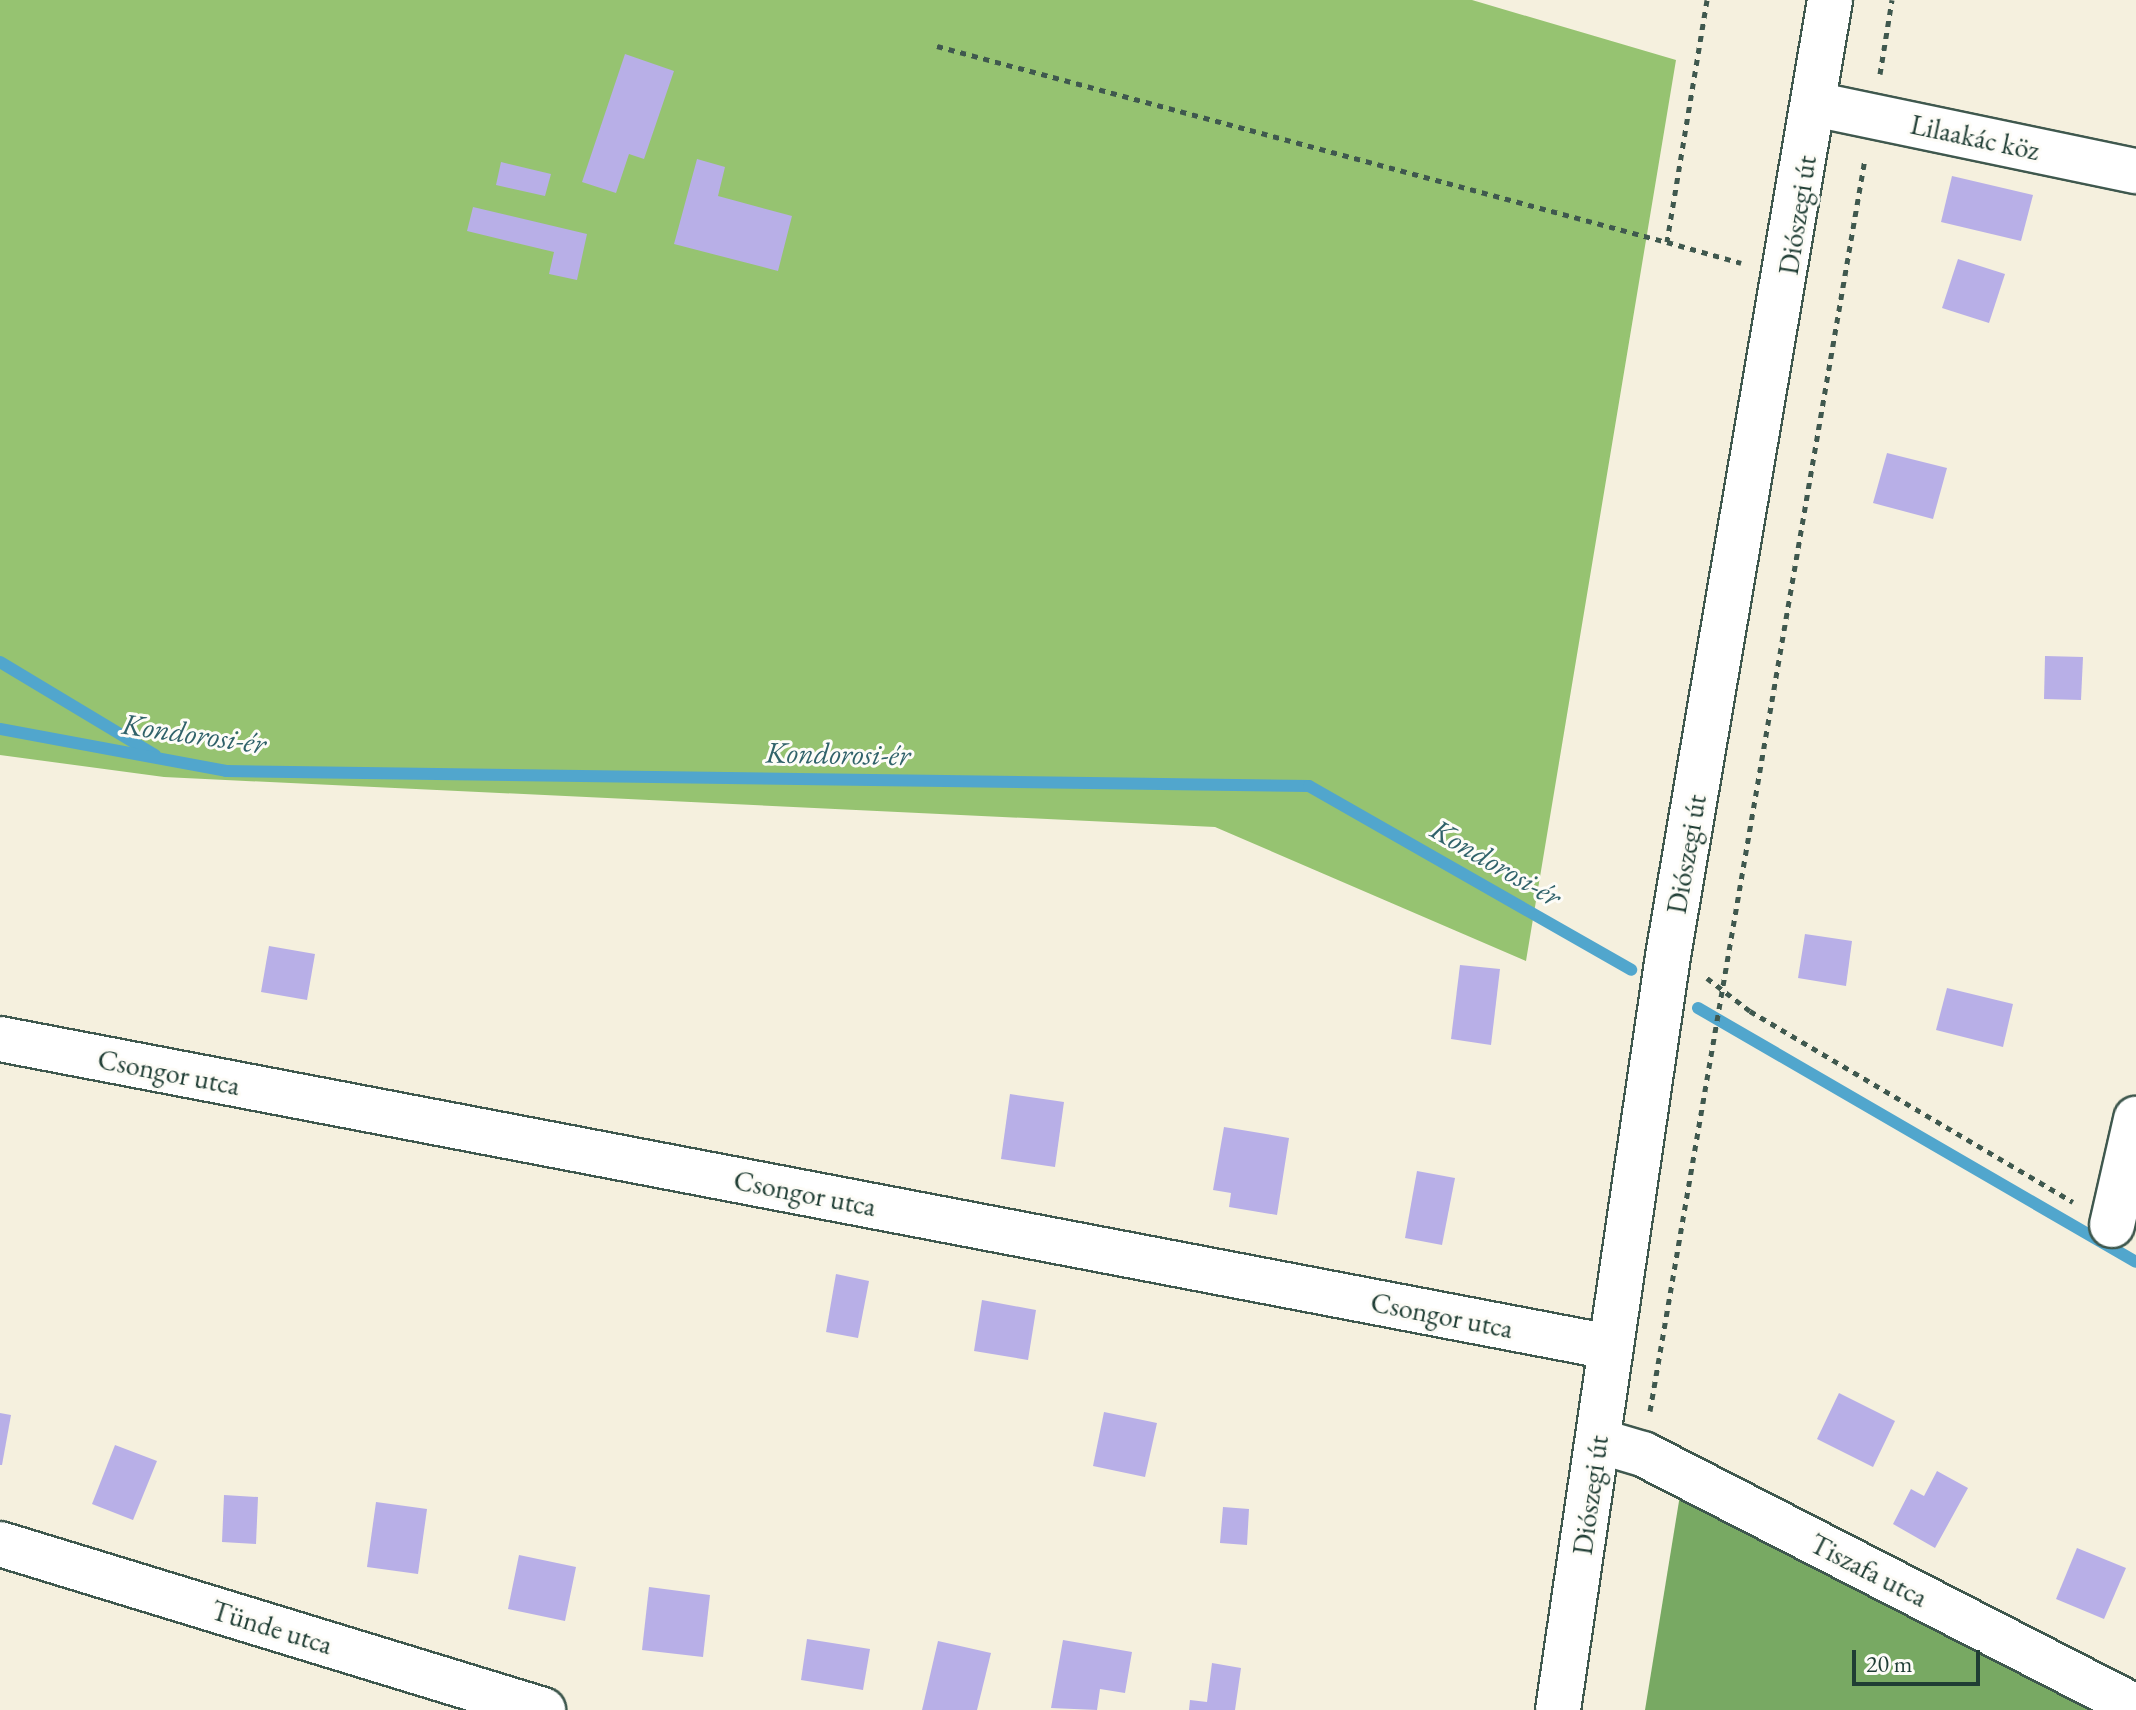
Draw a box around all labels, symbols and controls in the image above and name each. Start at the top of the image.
street label: Lilaakác köz [1908,107,2042,167]
street label: Diószegi út [1771,153,1823,277]
water label: Kondorosi-ér [120,706,268,762]
water label: Kondorosi-ér [765,735,911,773]
street label: Diószegi út [1659,792,1713,916]
water label: Kondorosi-ér [1424,811,1568,915]
street label: Csongor utca [95,1042,243,1102]
street label: Csongor utca [731,1163,879,1223]
street label: Csongor utca [1368,1285,1516,1345]
street label: Diószegi út [1565,1433,1615,1557]
street label: Tiszafa utca [1805,1526,1933,1614]
street label: Tünde utca [207,1593,337,1661]
scale bar [1856,1634,1984,1684]
text: 20 m [1866,1648,1913,1679]

